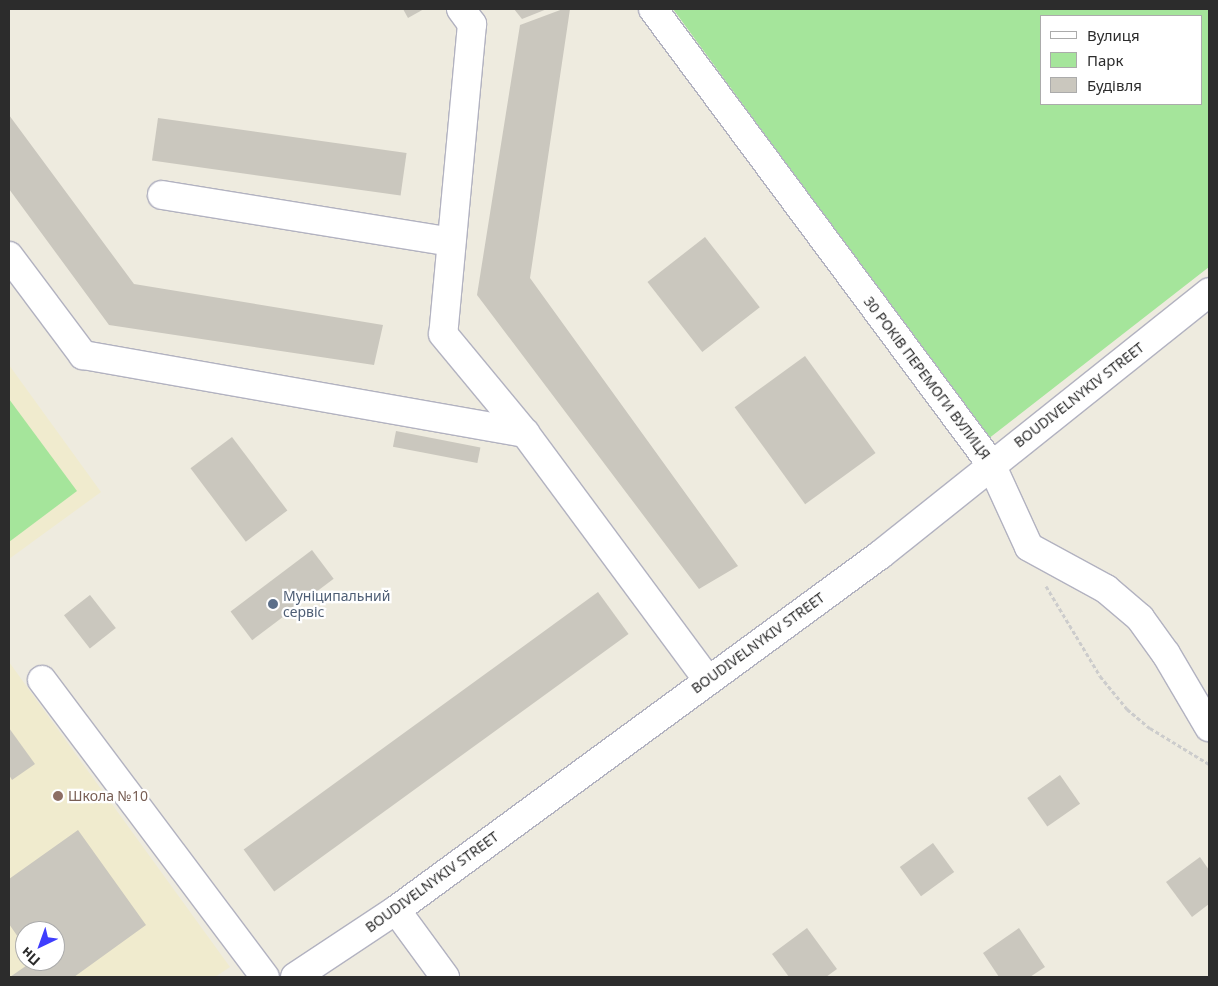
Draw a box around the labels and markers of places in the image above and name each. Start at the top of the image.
place label: Муніципальний сервіс [283,588,390,620]
marker: Муніципальний сервіс [267,598,279,610]
place label: Школа №10 [68,788,148,804]
marker: Школа №10 [52,790,64,802]

